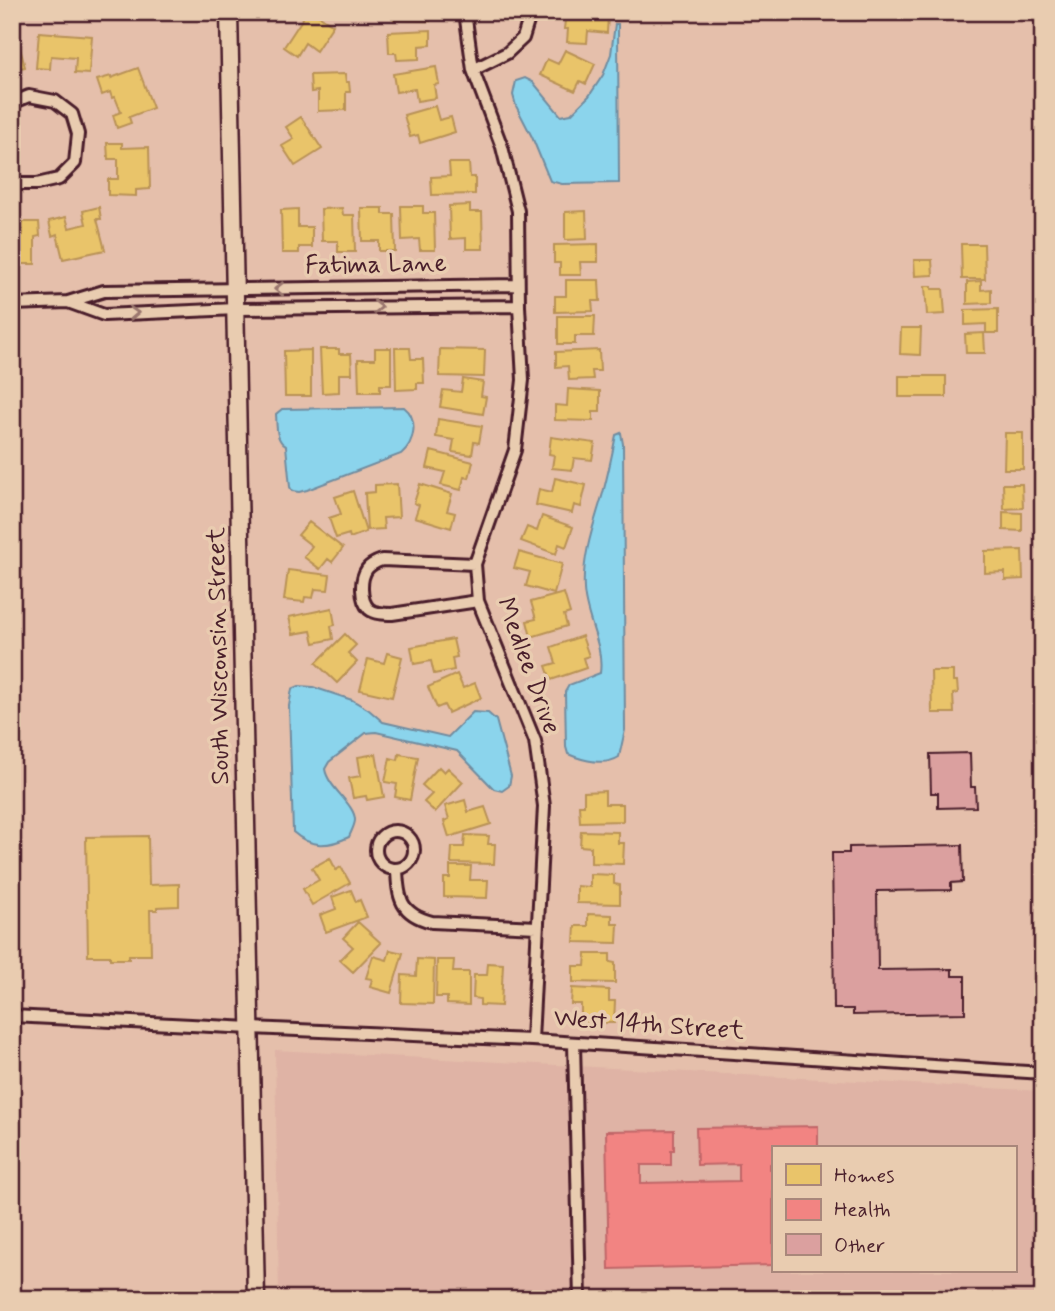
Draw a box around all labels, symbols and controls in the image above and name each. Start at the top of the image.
street label: Fatima Lane [305,247,447,283]
one-way arrow [273,281,283,297]
one-way arrow [373,299,383,315]
one-way arrow [129,306,140,321]
street label: South Wisconsin Street [200,527,238,785]
street label: Medlee Drive [488,593,568,739]
street label: West 14th Street [552,1001,746,1049]
legend [772,1146,1016,1272]
text: Homes [834,1162,894,1190]
text: Health [834,1196,891,1224]
text: Other [834,1232,885,1260]

